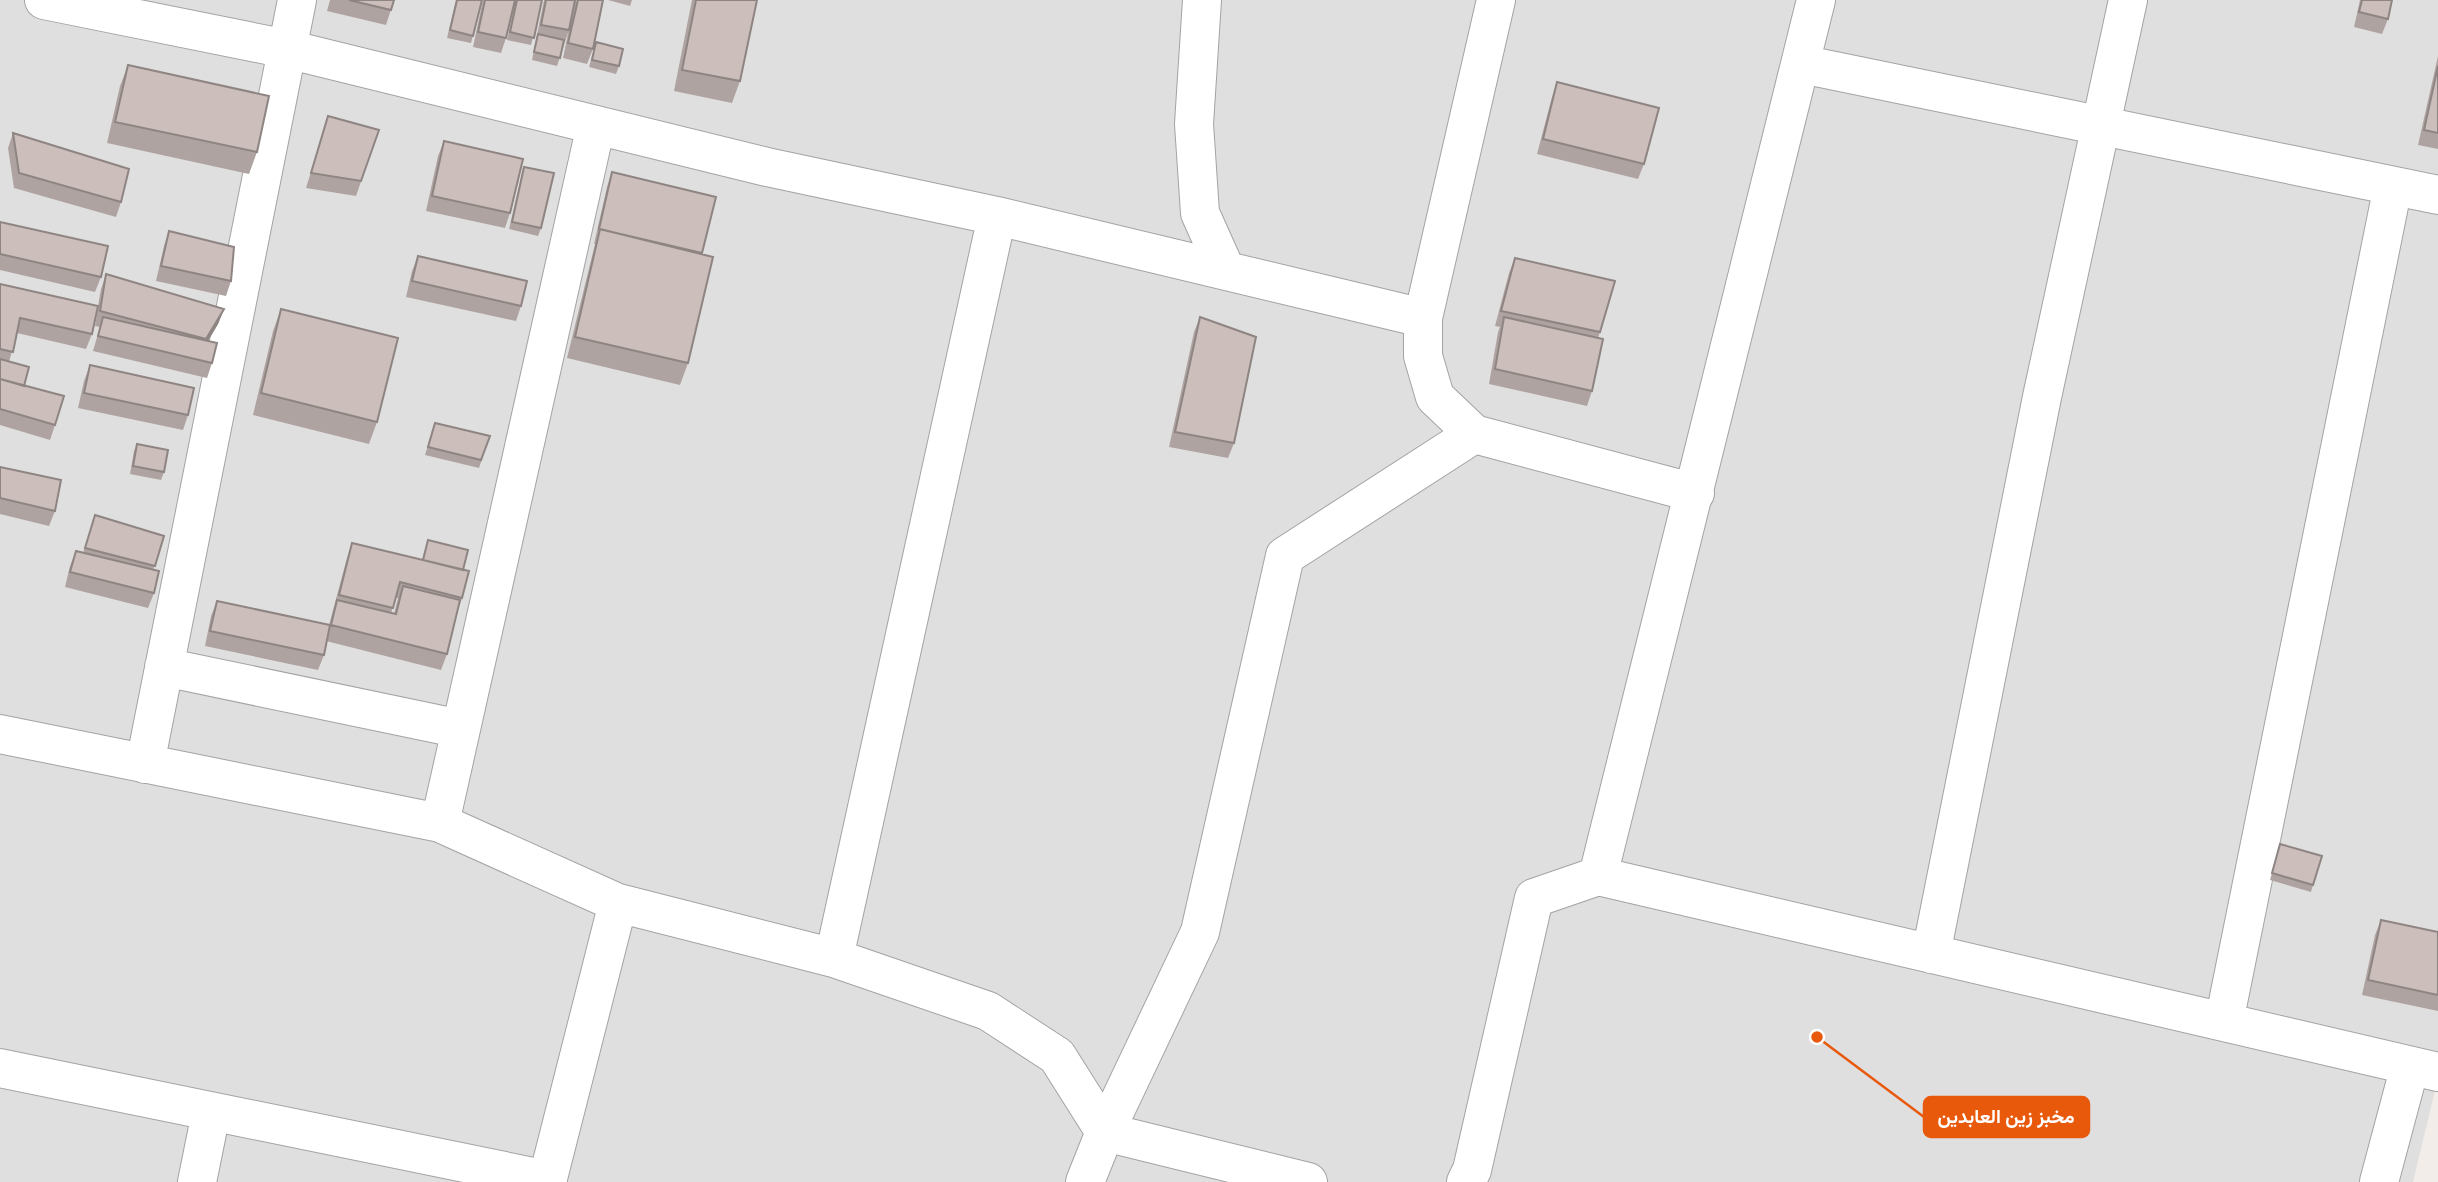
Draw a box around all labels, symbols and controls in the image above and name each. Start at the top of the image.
callout: مخبز زين العابدين [1924,1097,2089,1137]
text: مخبز زين العابدين [1937,1103,2075,1129]

